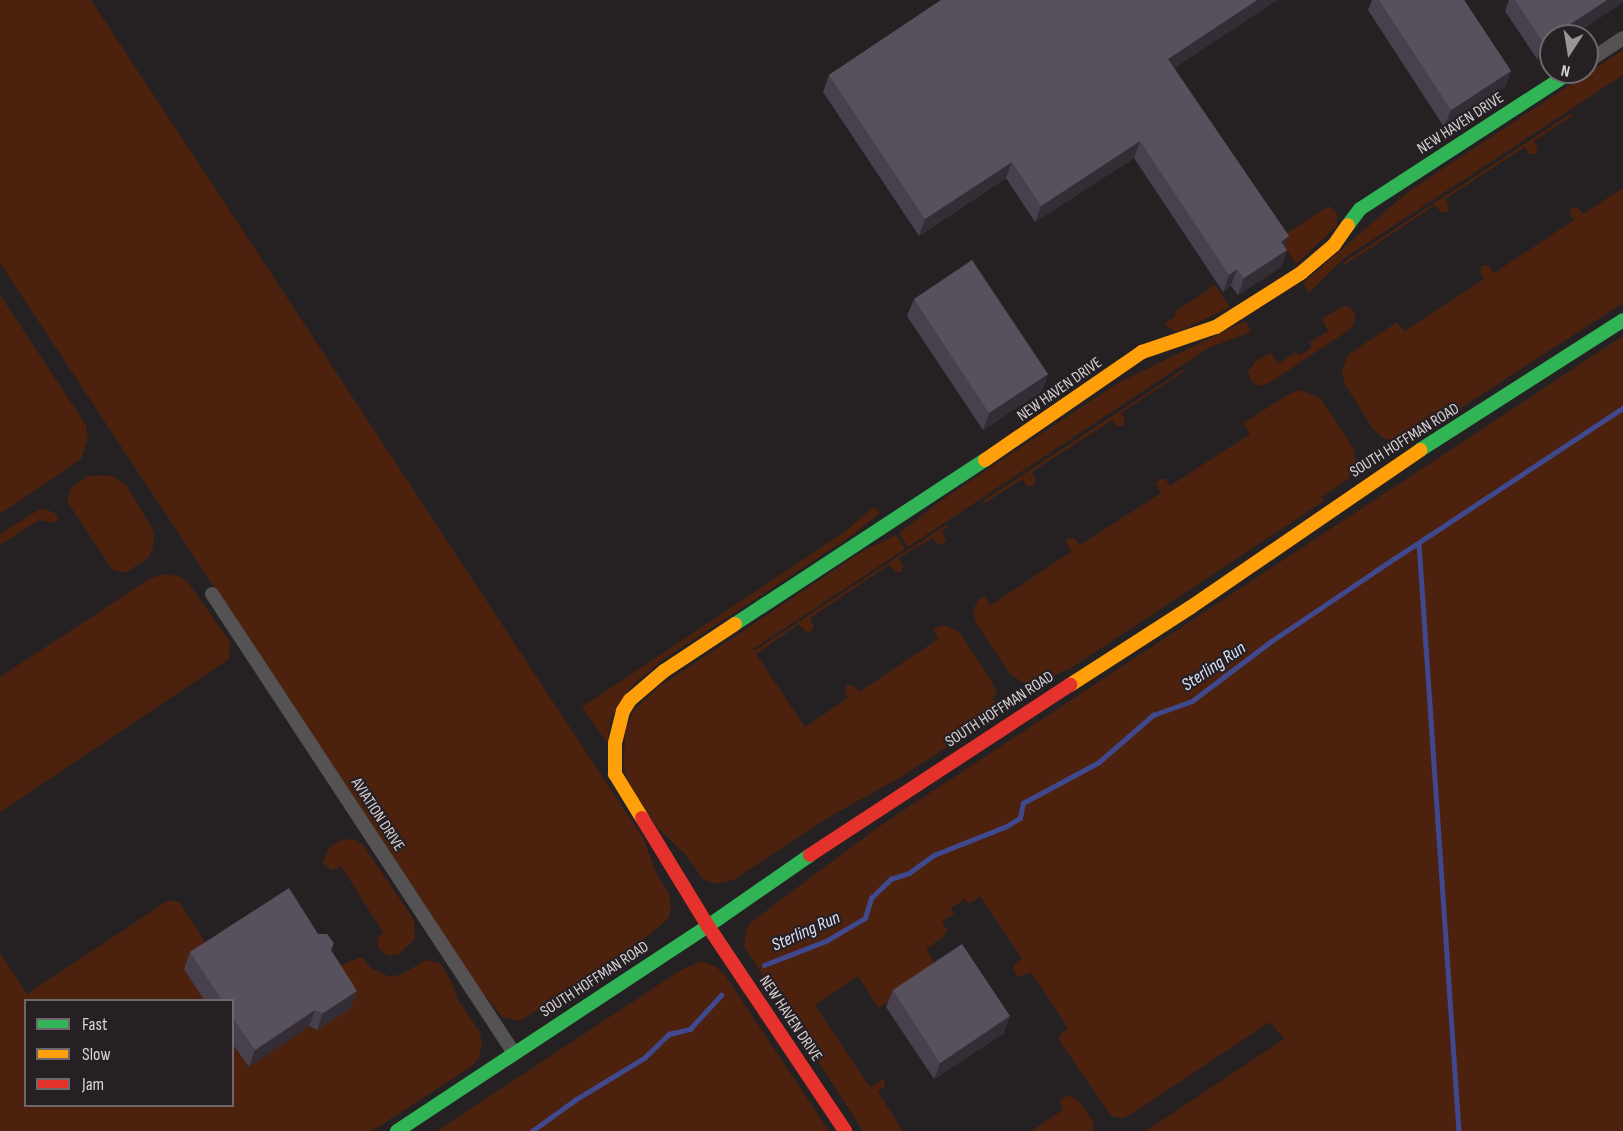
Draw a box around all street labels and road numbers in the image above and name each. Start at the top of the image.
street label: NEW HAVEN DRIVE [1414,89,1508,159]
street label: NEW HAVEN DRIVE [1014,354,1106,426]
street label: SOUTH HOFFMAN ROAD [1347,400,1463,482]
street label: SOUTH HOFFMAN ROAD [942,668,1058,752]
street label: AVIATION DRIVE [346,775,408,855]
street label: SOUTH HOFFMAN ROAD [537,938,653,1022]
street label: NEW HAVEN DRIVE [754,973,826,1065]

